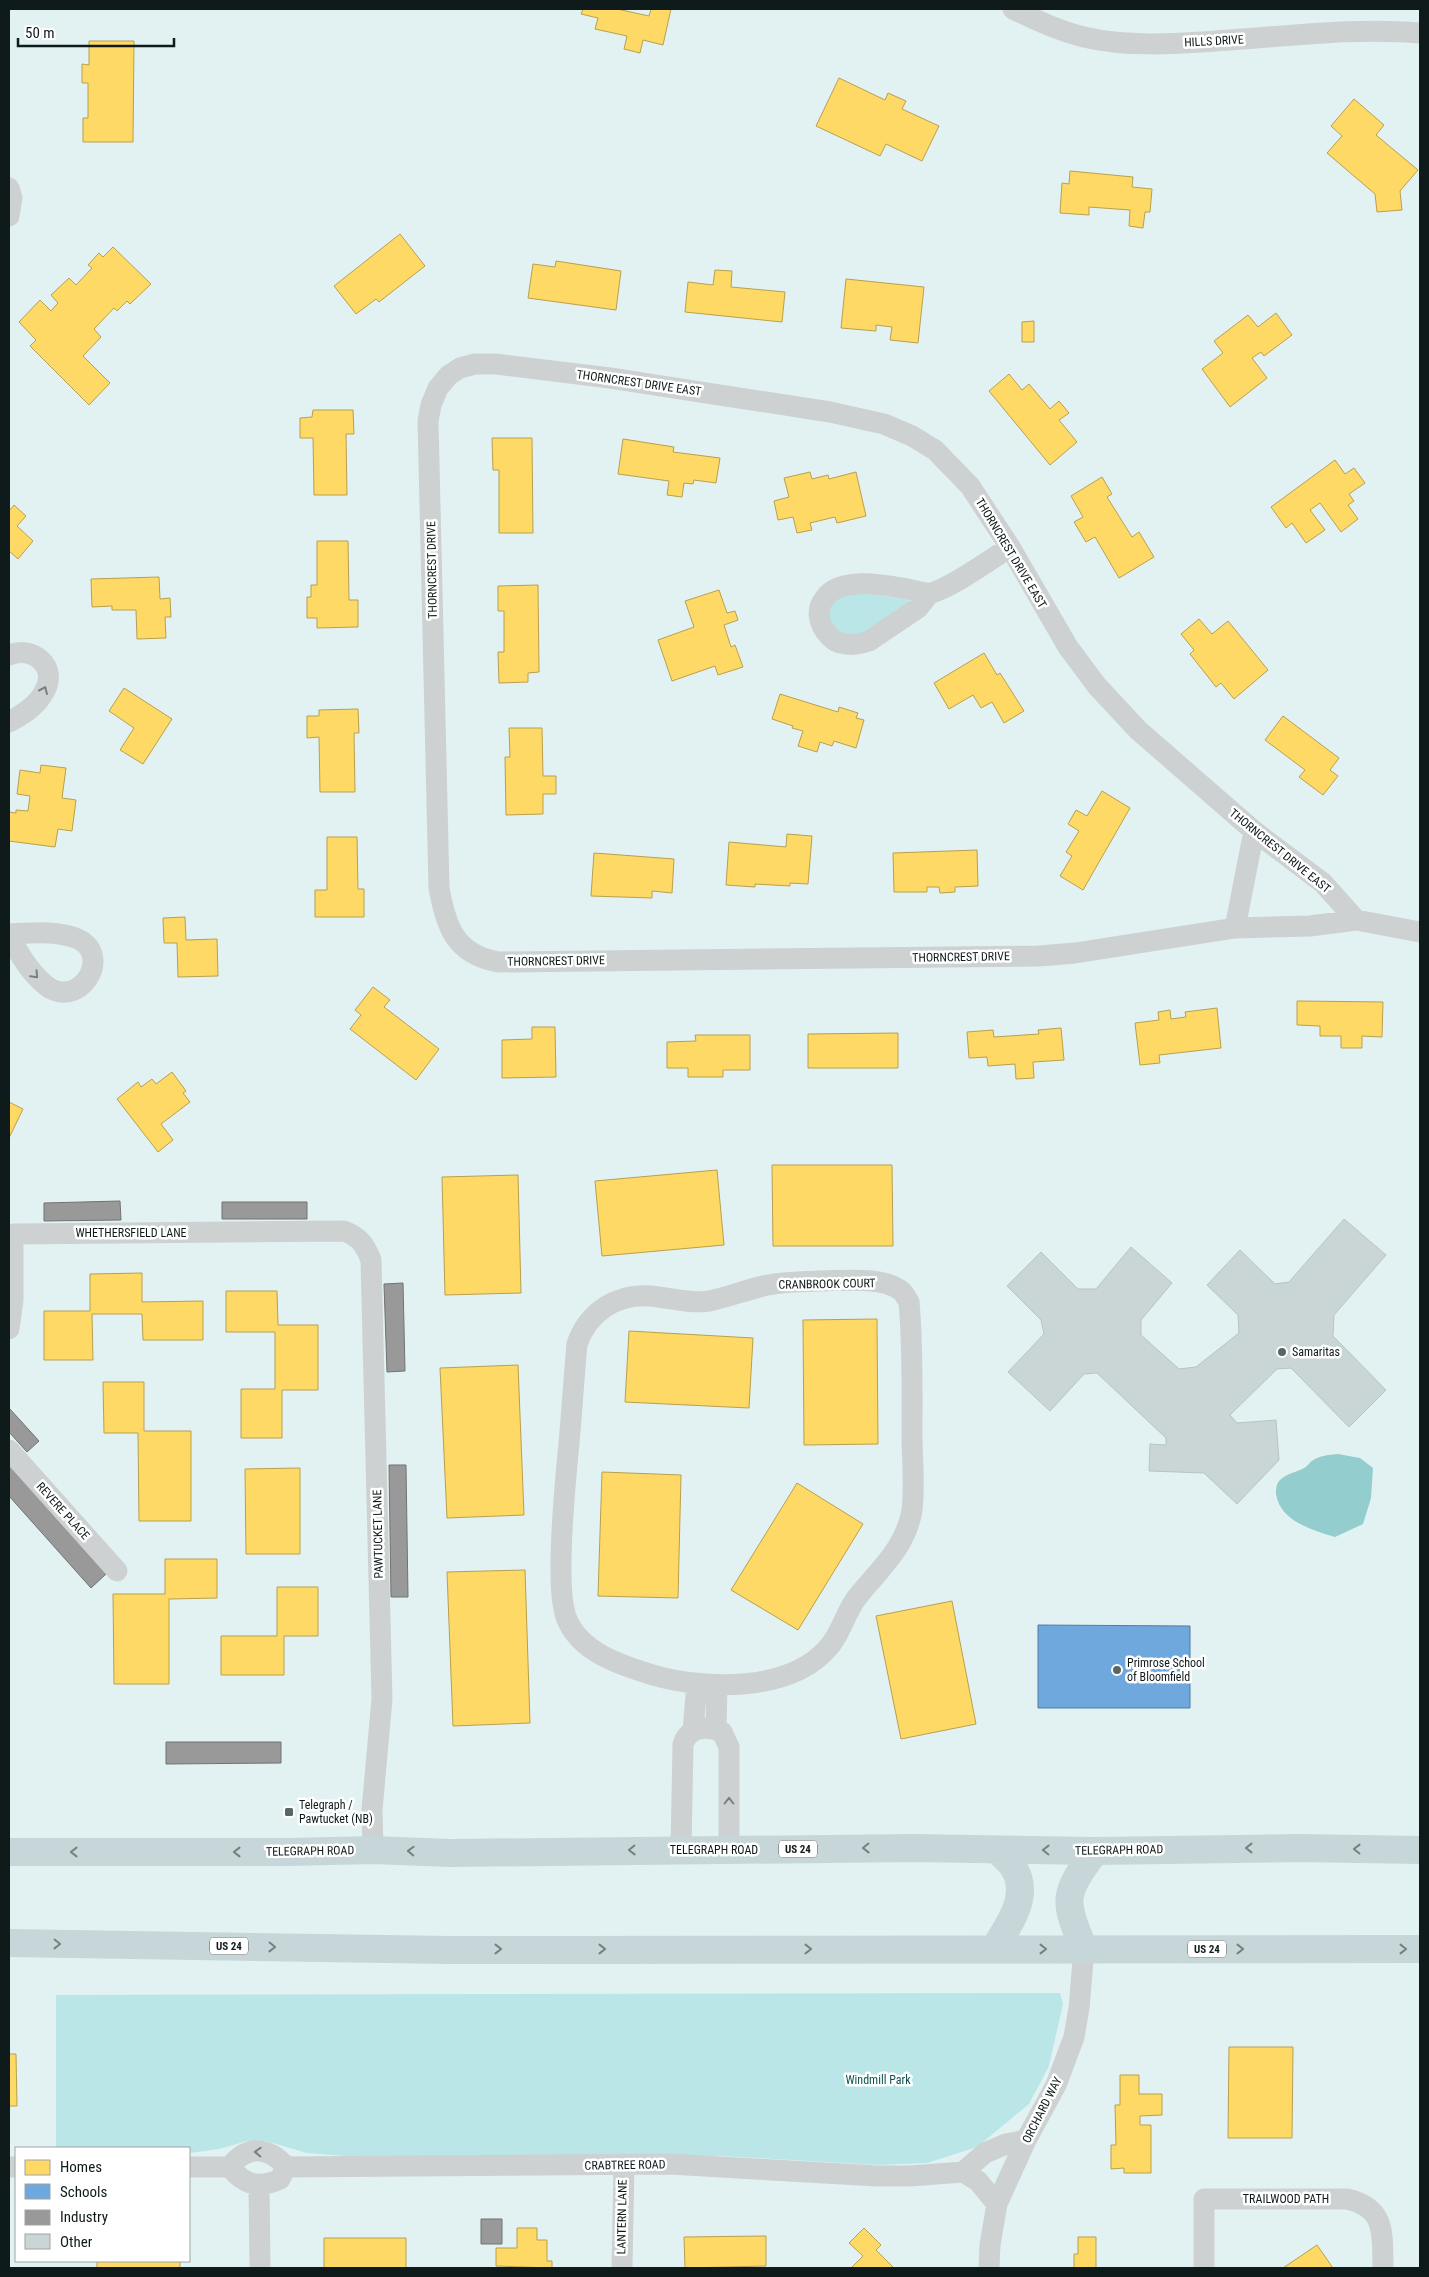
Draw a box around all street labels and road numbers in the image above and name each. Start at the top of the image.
street label: HILLS DRIVE [1184,32,1244,50]
street label: THORNCREST DRIVE EAST [576,367,702,399]
street label: THORNCREST DRIVE EAST [973,495,1049,611]
street label: THORNCREST DRIVE [424,521,440,619]
street label: THORNCREST DRIVE EAST [1227,806,1333,896]
street label: THORNCREST DRIVE [912,949,1010,965]
street label: THORNCREST DRIVE [507,953,605,969]
street label: WHETHERSFIELD LANE [75,1226,187,1240]
street label: CRANBROOK COURT [778,1276,876,1292]
street label: REVERE PLACE [34,1479,92,1543]
street label: PAWTUCKET LANE [370,1489,386,1579]
road number: US 24 [779,1840,817,1858]
street label: TELEGRAPH ROAD [1075,1842,1163,1858]
street label: TELEGRAPH ROAD [266,1843,354,1859]
street label: TELEGRAPH ROAD [670,1843,758,1857]
road number: US 24 [210,1938,248,1954]
road number: US 24 [1188,1940,1226,1958]
street label: ORCHARD WAY [1019,2074,1065,2145]
street label: CRABTREE ROAD [584,2157,666,2173]
street label: LANTERN LANE [614,2179,630,2255]
street label: TRAILWOOD PATH [1243,2192,1329,2206]

